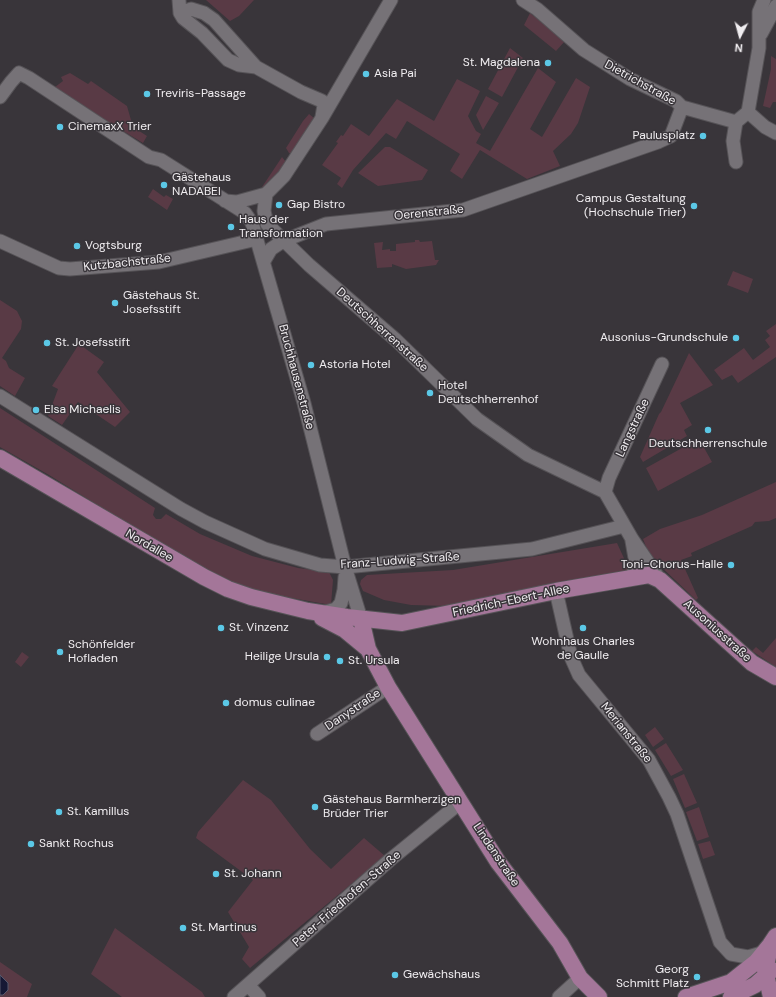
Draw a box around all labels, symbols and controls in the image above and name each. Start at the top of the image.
north arrow [720,16,760,56]
text: N [734,41,743,55]
place label: St. Magdalena [463,56,540,70]
street label: Dietrichstraße [602,57,678,109]
marker: St. Magdalena [543,58,553,68]
place label: Asia Pai [374,67,417,81]
marker: Asia Pai [361,69,371,79]
place label: Treviris-Passage [155,87,246,101]
marker: Treviris-Passage [142,89,152,99]
place label: CinemaxX Trier [68,120,151,134]
marker: CinemaxX Trier [55,122,65,132]
place label: Paulusplatz [633,129,695,143]
marker: Paulusplatz [698,131,708,141]
place label: Gästehaus NADABEI [172,171,231,199]
marker: Gästehaus NADABEI [159,180,169,190]
place label: Campus Gestaltung (Hochschule Trier) [576,192,686,220]
place label: Gap Bistro [287,198,345,212]
marker: Gap Bistro [274,200,284,210]
marker: Campus Gestaltung (Hochschule Trier) [689,201,699,211]
street label: Oerenstraße [393,202,465,224]
place label: Haus der Transformation [239,213,323,241]
marker: Haus der Transformation [226,222,236,232]
place label: Vogtsburg [85,239,142,253]
marker: Vogtsburg [72,241,82,251]
street label: Kutzbachstraße [83,251,171,275]
street label: Deutschherrenstraße [333,285,431,375]
place label: Gästehaus St. Josefsstift [123,289,199,317]
marker: Gästehaus St. Josefsstift [110,298,120,308]
street label: Bruchhausenstraße [275,323,317,431]
place label: Ausonius-Grundschule [600,331,728,345]
marker: Ausonius-Grundschule [731,333,741,343]
place label: St. Josefsstift [55,336,130,350]
marker: St. Josefsstift [42,338,52,348]
place label: Astoria Hotel [319,358,390,372]
marker: Astoria Hotel [306,360,316,370]
place label: Hotel Deutschherrenhof [438,379,539,407]
marker: Hotel Deutschherrenhof [425,388,435,398]
street label: Langstraße [613,397,653,459]
place label: Elsa Michaelis [44,403,121,417]
marker: Elsa Michaelis [31,405,41,415]
marker: Deutschherrenschule [703,425,713,435]
place label: Deutschherrenschule [649,437,767,451]
street label: Nordallee [123,527,175,565]
street label: Franz-Ludwig-Straße [340,550,460,572]
place label: Toni-Chorus-Halle [621,558,723,572]
marker: Toni-Chorus-Halle [726,560,736,570]
street label: Friedrich-Ebert-Allee [451,582,571,620]
street label: Ausoniusstraße [680,597,754,665]
place label: St. Vinzenz [229,621,289,635]
marker: St. Vinzenz [216,623,226,633]
marker: Wohnhaus Charles de Gaulle [578,623,588,633]
place label: Wohnhaus Charles de Gaulle [531,635,635,663]
place label: Schönfelder Hofladen [68,638,135,666]
marker: Schönfelder Hofladen [55,647,65,657]
place label: Heilige Ursula [245,650,319,664]
marker: Heilige Ursula [322,652,332,662]
place label: St. Ursula [348,654,400,668]
marker: St. Ursula [335,656,345,666]
street label: Danystraße [323,686,383,734]
place label: domus culinae [234,696,315,710]
marker: domus culinae [221,698,231,708]
street label: Merianstraße [597,700,655,766]
place label: Gästehaus Barmherzigen Brüder Trier [323,793,461,821]
marker: Gästehaus Barmherzigen Brüder Trier [310,802,320,812]
place label: St. Kamillus [67,805,129,819]
marker: St. Kamillus [54,807,64,817]
street label: Lindenstraße [470,821,522,889]
place label: Sankt Rochus [39,837,114,851]
marker: Sankt Rochus [26,839,36,849]
street label: Peter-Friedhofen-Straße [290,848,404,950]
place label: St. Johann [224,867,282,881]
marker: St. Johann [211,869,221,879]
place label: St. Martinus [191,921,257,935]
marker: St. Martinus [178,923,188,933]
place label: Georg Schmitt Platz [616,963,689,991]
place label: Gewächshaus [403,968,480,982]
marker: Gewächshaus [390,970,400,980]
marker: Georg Schmitt Platz [692,972,702,982]

